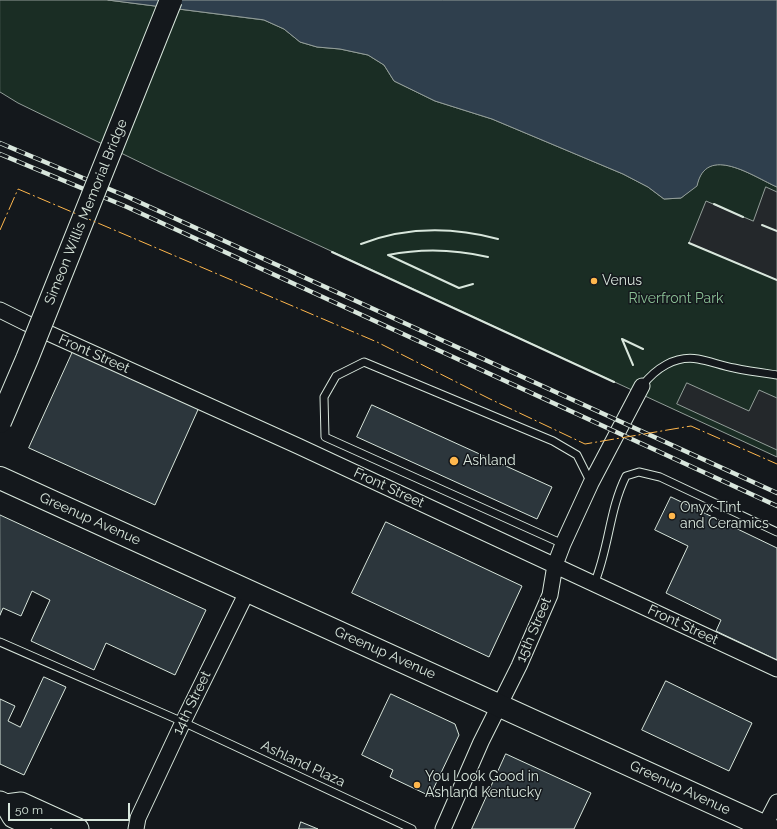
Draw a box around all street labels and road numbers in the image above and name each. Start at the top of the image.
street label: Simeon Willis Memorial Bridge [41,117,131,307]
street label: Front Street [56,331,132,377]
street label: Front Street [351,464,427,512]
street label: Greenup Avenue [37,489,143,549]
street label: 15th Street [513,595,555,665]
street label: Front Street [645,601,721,649]
street label: Greenup Avenue [332,623,438,683]
street label: 14th Street [169,668,215,738]
street label: Ashland Plaza [258,737,348,791]
street label: Greenup Avenue [627,757,733,819]

